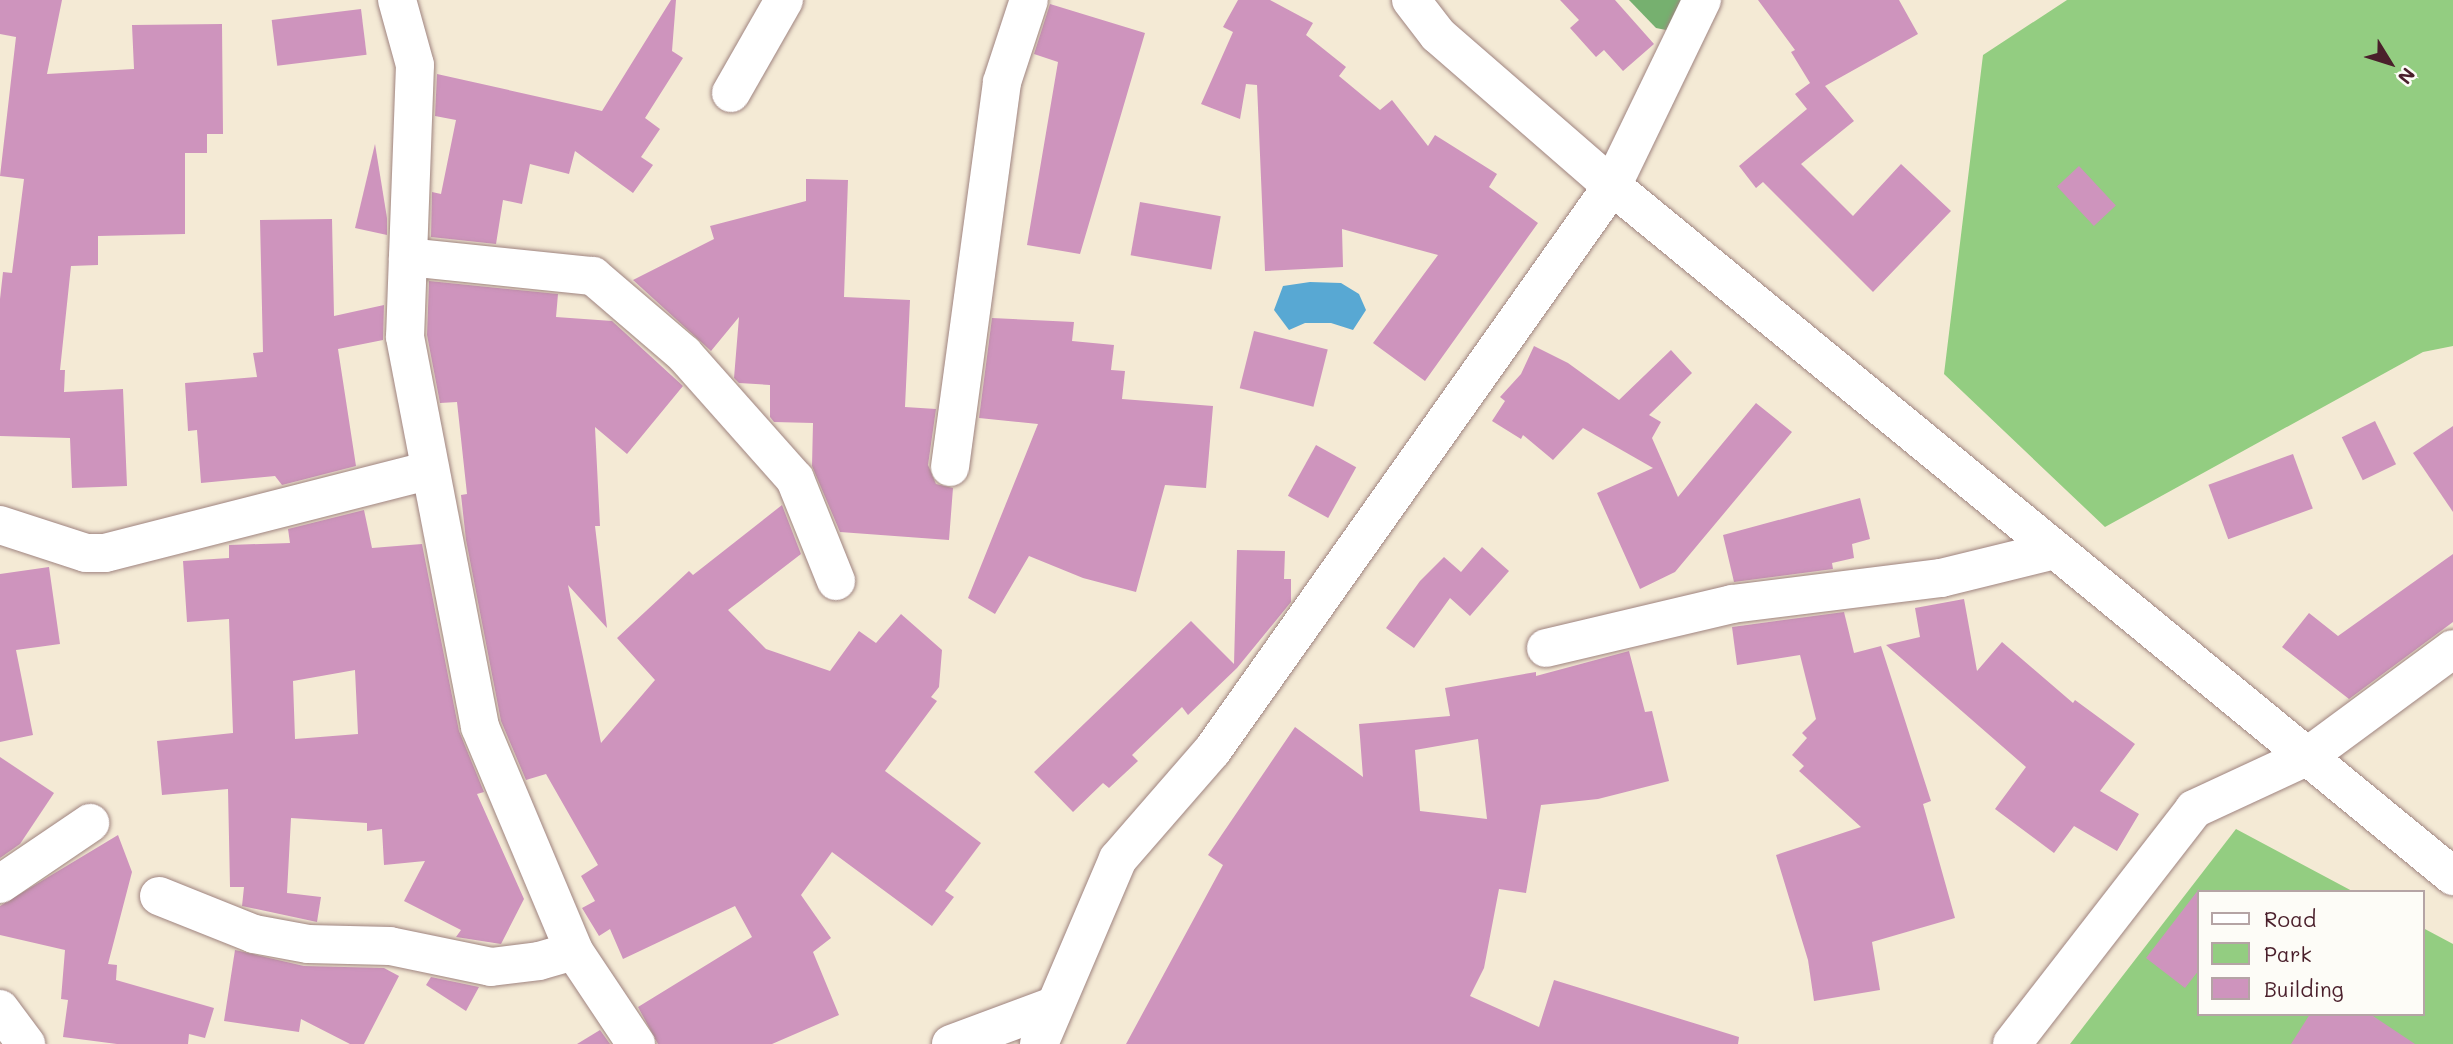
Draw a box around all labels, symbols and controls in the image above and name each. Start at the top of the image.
north arrow [2355,28,2425,98]
text: N [2393,63,2421,90]
legend [2198,890,2425,1016]
text: Road [2264,905,2316,932]
text: Park [2264,940,2312,967]
text: Building [2264,975,2344,1002]

